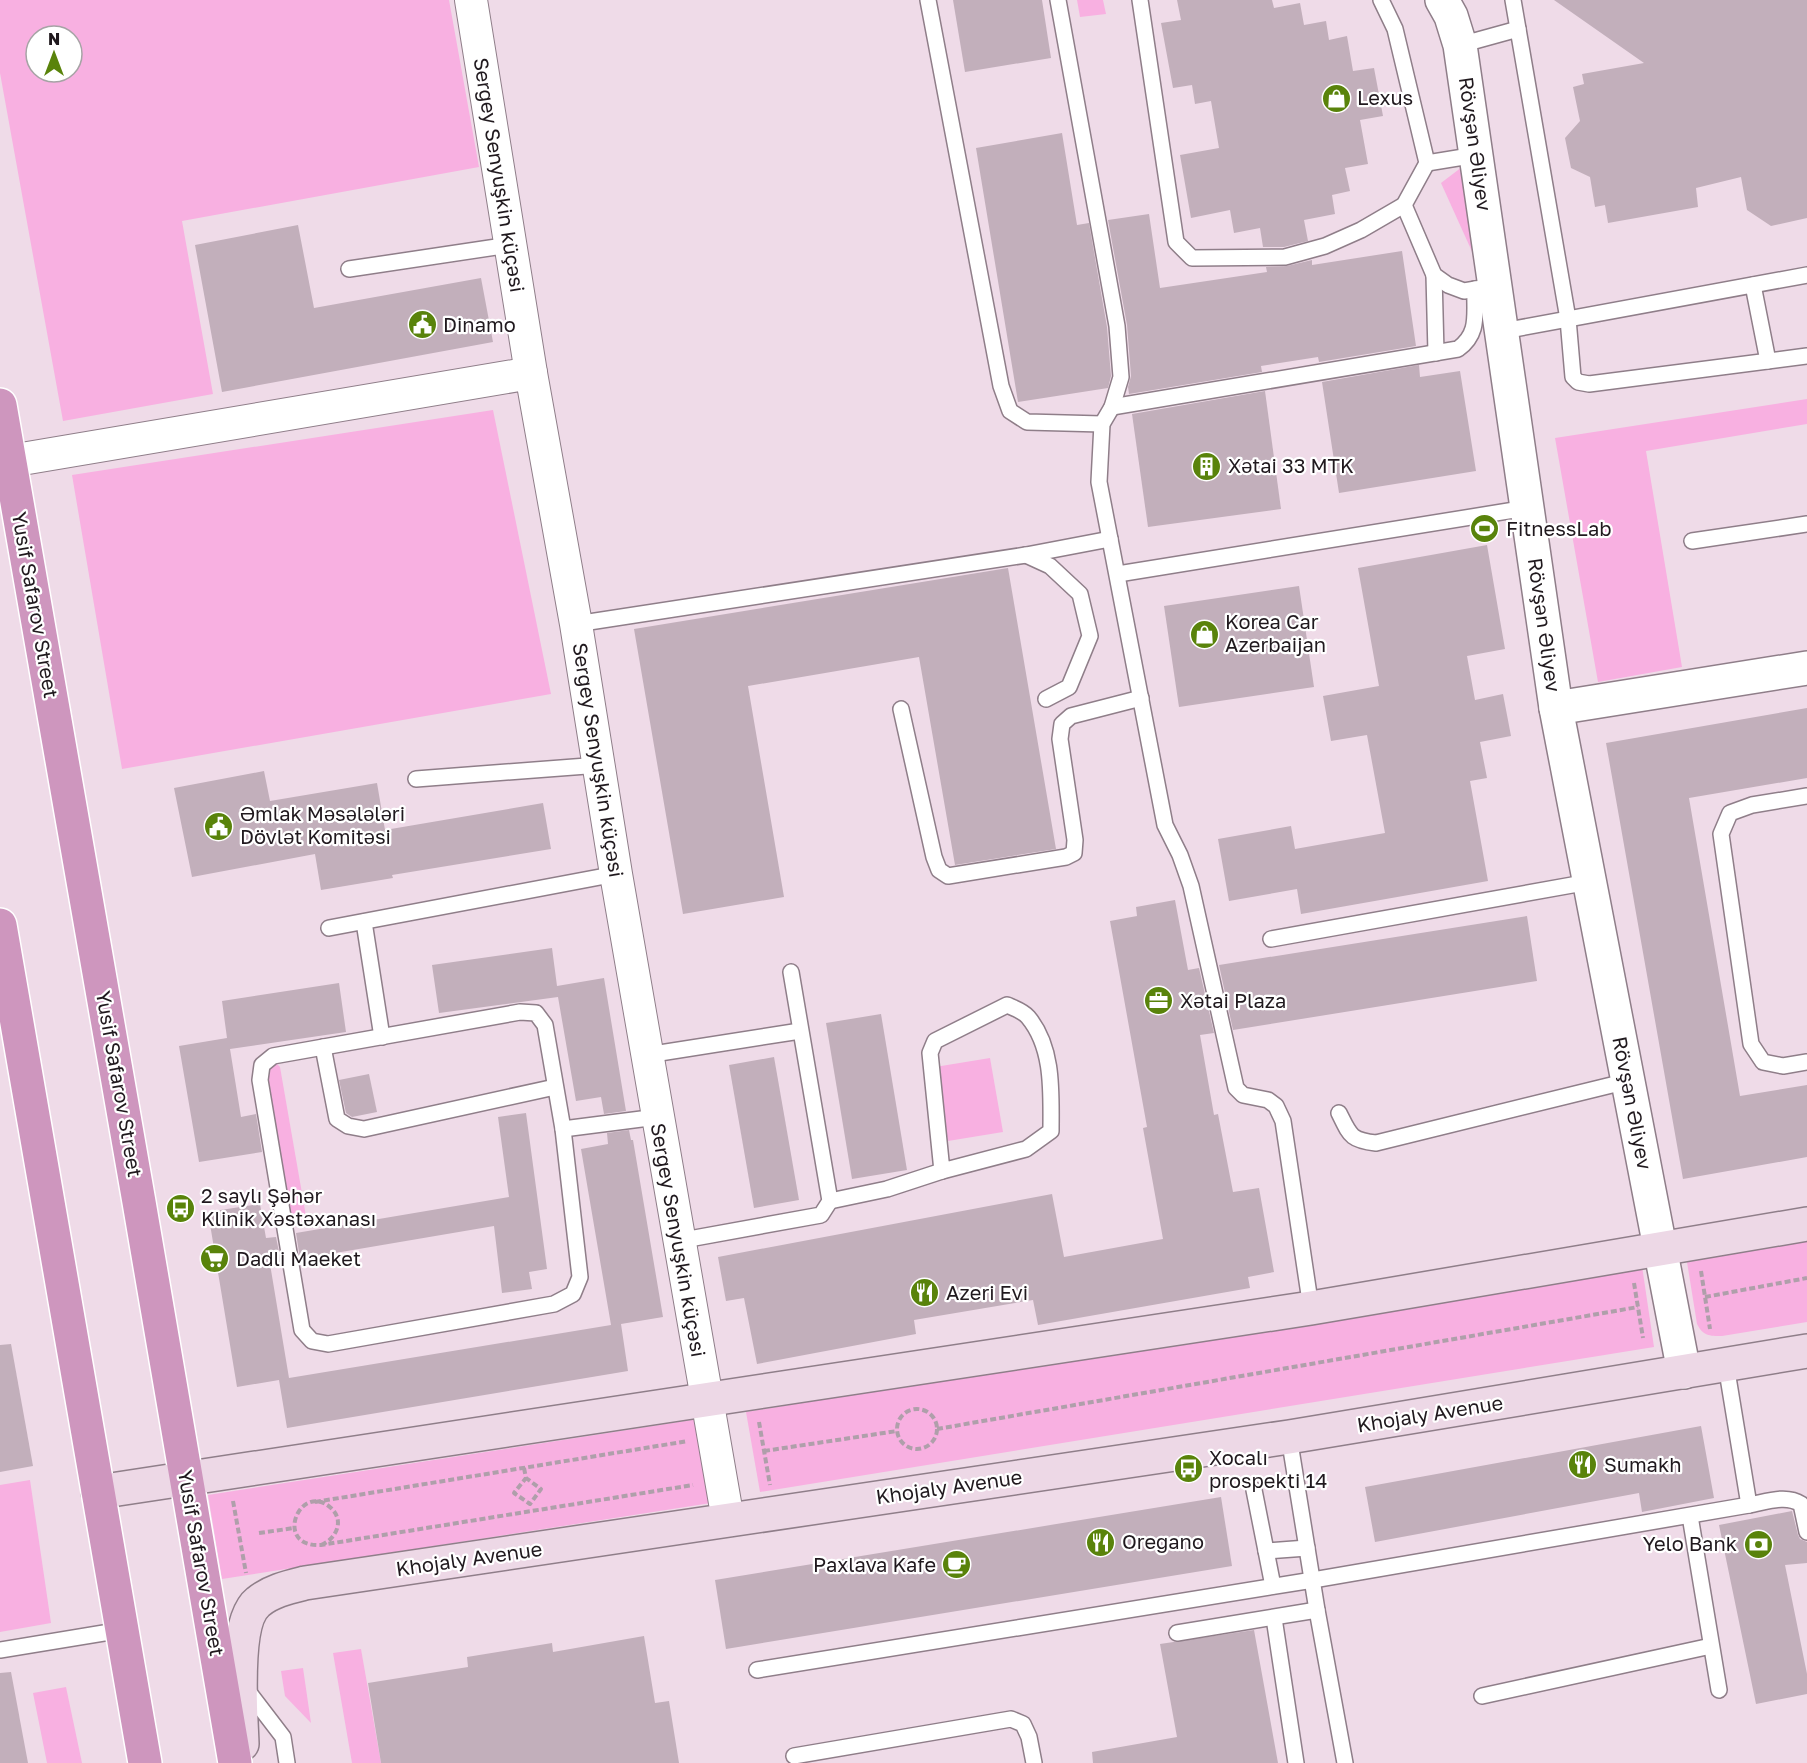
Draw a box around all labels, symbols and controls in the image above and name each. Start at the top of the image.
north arrow [24,24,84,84]
text: N [48,29,60,49]
street label: Sergey Senyuşkin küçəsi [470,56,530,294]
street label: Rövşən Əliyev [1455,75,1497,212]
shop icon: Lexus [1320,82,1352,114]
place label: Lexus [1357,85,1413,109]
public building icon: Dinamo [406,309,438,341]
place label: Dinamo [443,312,516,336]
building icon: Xətai 33 MTK [1191,450,1223,482]
place label: Xətai 33 MTK [1228,453,1354,477]
street label: Yusif Safarov Street [8,510,64,700]
sports icon: FitnessLab [1469,513,1501,545]
place label: FitnessLab [1506,516,1612,540]
street label: Rövşən Əliyev [1524,556,1566,693]
place label: Korea Car Azerbaijan [1225,609,1326,656]
shop icon: Korea Car Azerbaijan [1188,618,1220,650]
street label: Sergey Senyuşkin küçəsi [569,641,629,879]
place label: Əmlak Məsələləri Dövlət Komitəsi [240,801,405,848]
public building icon: Əmlak Məsələləri Dövlət Komitəsi [203,810,235,842]
office icon: Xətai Plaza [1143,985,1175,1017]
place label: Xətai Plaza [1180,988,1286,1012]
street label: Yusif Safarov Street [92,989,148,1179]
street label: Rövşən Əliyev [1608,1034,1658,1171]
street label: Sergey Senyuşkin küçəsi [647,1121,711,1359]
place label: 2 saylı Şəhər Klinik Xəstəxanası [201,1183,376,1230]
bus stop icon: 2 saylı Şəhər Klinik Xəstəxanası [164,1192,196,1224]
supermarket icon: Dadli Maeket [199,1243,231,1275]
place label: Dadli Maeket [236,1246,361,1270]
restaurant icon: Azeri Evi [909,1277,941,1309]
place label: Azeri Evi [946,1280,1028,1304]
street label: Khojaly Avenue [1355,1390,1505,1436]
place label: Xocalı prospekti 14 [1209,1445,1327,1492]
restaurant icon: Sumakh [1567,1449,1599,1481]
place label: Sumakh [1604,1452,1682,1476]
bus stop icon: Xocalı prospekti 14 [1172,1453,1204,1485]
street label: Khojaly Avenue [874,1464,1024,1508]
street label: Yusif Safarov Street [174,1468,230,1658]
restaurant icon: Oregano [1085,1526,1117,1558]
bank icon: Yelo Bank [1742,1528,1774,1560]
place label: Oregano [1122,1529,1204,1553]
place label: Yelo Bank [1643,1531,1737,1555]
street label: Khojaly Avenue [394,1536,544,1580]
cafe icon: Paxlava Kafe [941,1549,973,1581]
place label: Paxlava Kafe [813,1552,936,1576]

